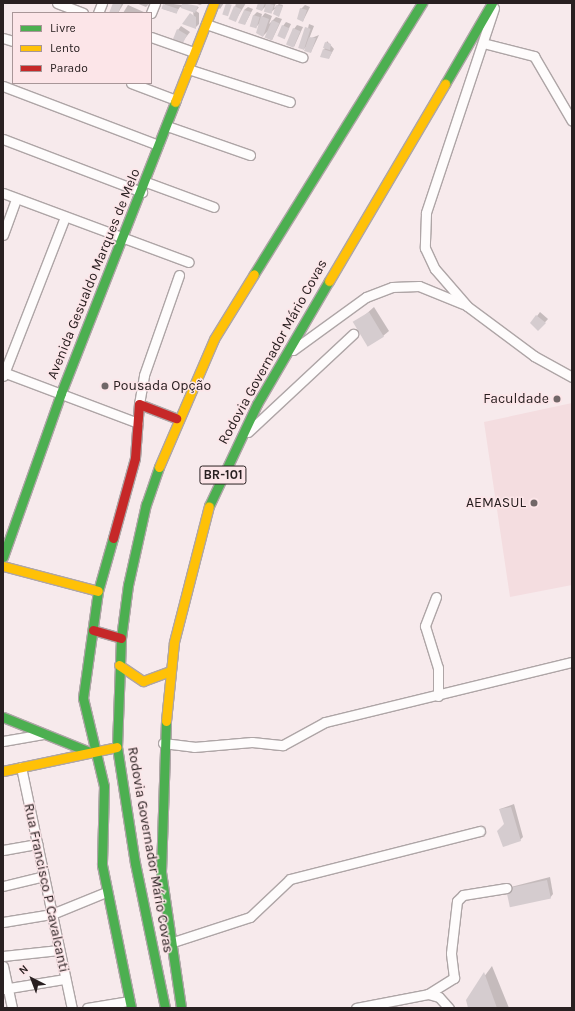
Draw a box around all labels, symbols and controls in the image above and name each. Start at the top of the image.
legend [12,12,152,84]
text: Livre [50,21,76,35]
text: Lento [50,41,80,55]
text: Parado [50,61,88,75]
street label: Avenida Gesualdo Marques de Melo [44,166,144,382]
street label: Rodovia Governador Mário Covas [215,257,331,447]
place label: Pousada Opção [113,378,211,394]
marker: Pousada Opção [100,381,110,391]
place label: Faculdade [483,391,549,407]
marker: Faculdade [552,394,562,404]
road number: BR-101 [199,464,247,486]
place label: AEMASUL [466,495,526,511]
marker: AEMASUL [529,498,539,508]
street label: Rodovia Governador Mário Covas [124,746,176,954]
street label: Rua Francisco P Cavalcanti [20,802,72,974]
north arrow [12,959,52,999]
text: N [16,962,31,977]

